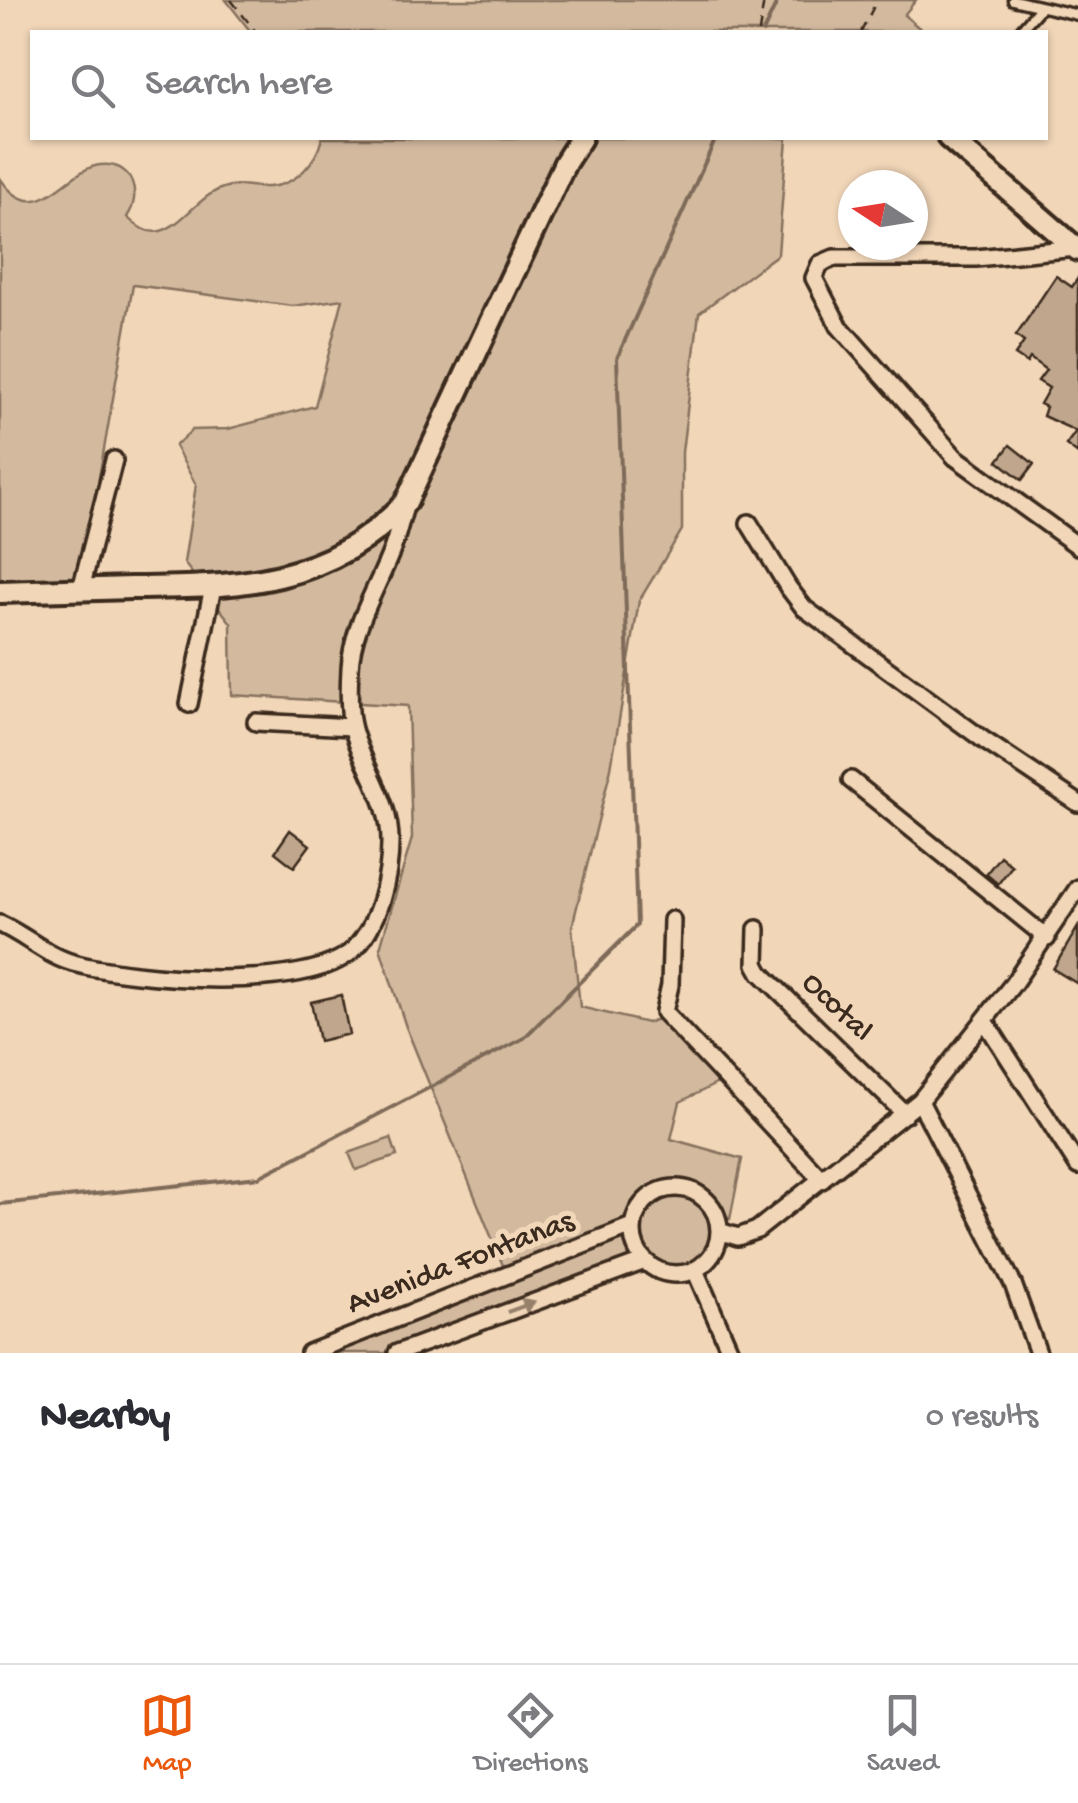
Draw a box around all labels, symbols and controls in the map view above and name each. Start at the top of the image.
search box [30,30,1048,140]
icon: search [65,58,120,113]
text: Search here [145,63,332,107]
north arrow [838,170,928,260]
street label: Ocotal [792,965,880,1051]
street label: Avenida Fontanas [342,1203,581,1325]
one-way arrow [506,1299,536,1314]
text: Nearby [40,1394,170,1443]
text: 0 results [926,1399,1038,1437]
tab: Map [140,1688,195,1781]
tab: Directions [474,1688,588,1781]
tab: Saved [867,1688,938,1781]

